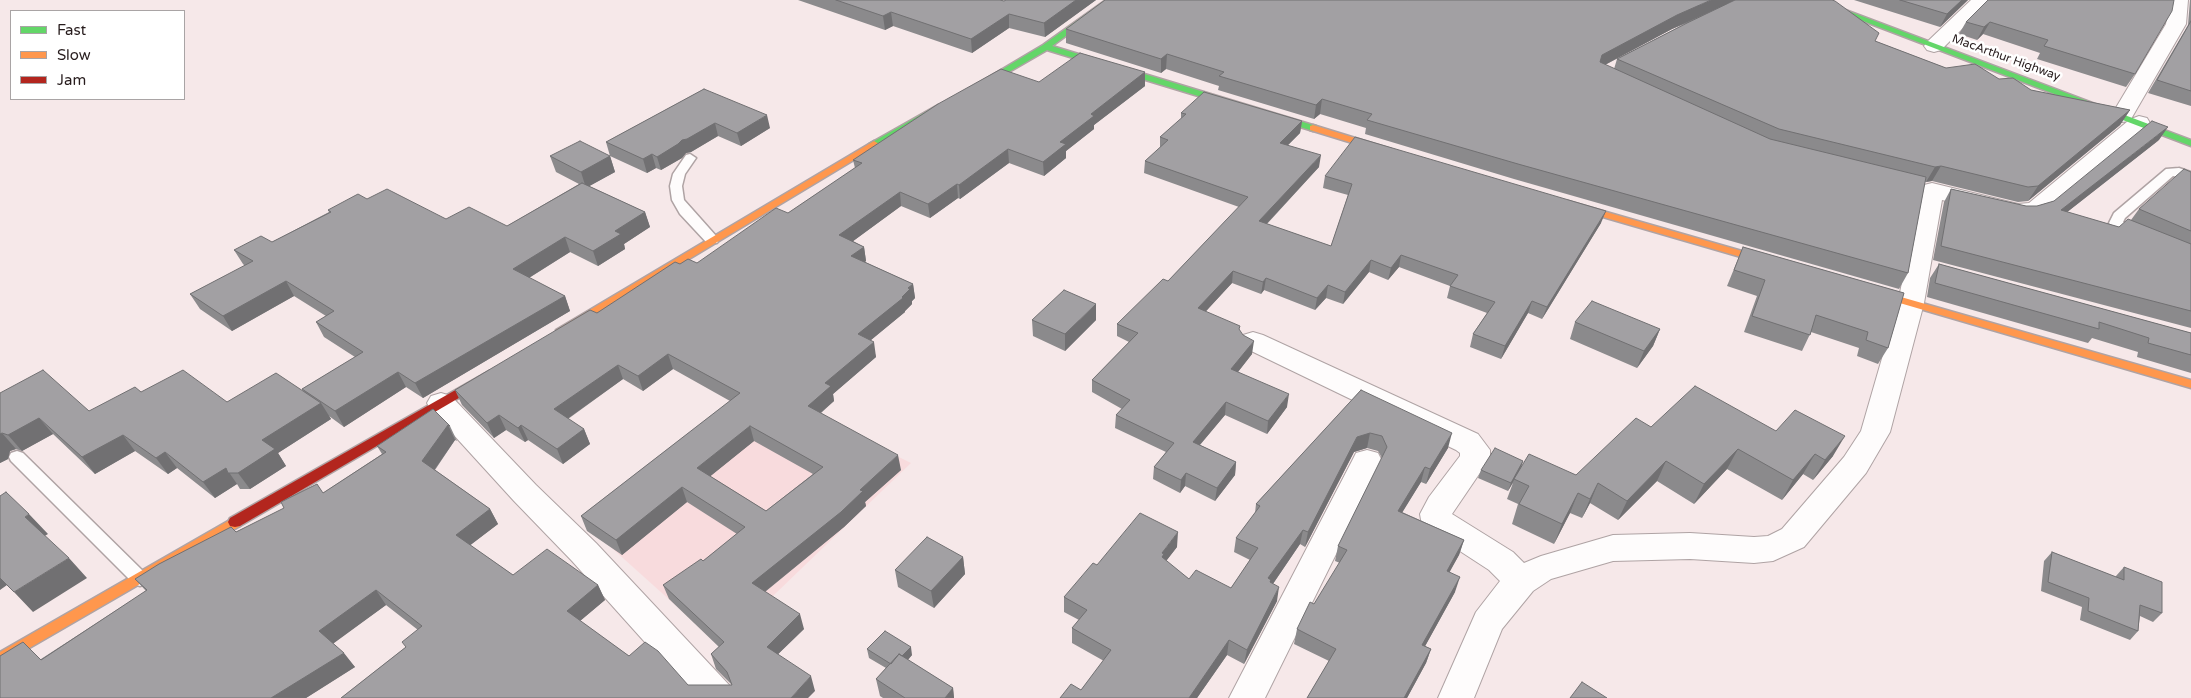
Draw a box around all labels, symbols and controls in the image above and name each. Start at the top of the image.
legend [10,10,185,100]
text: Fast [57,21,86,39]
street label: MacArthur Highway [1950,32,2062,84]
text: Slow [57,46,91,64]
text: Jam [57,71,86,89]

